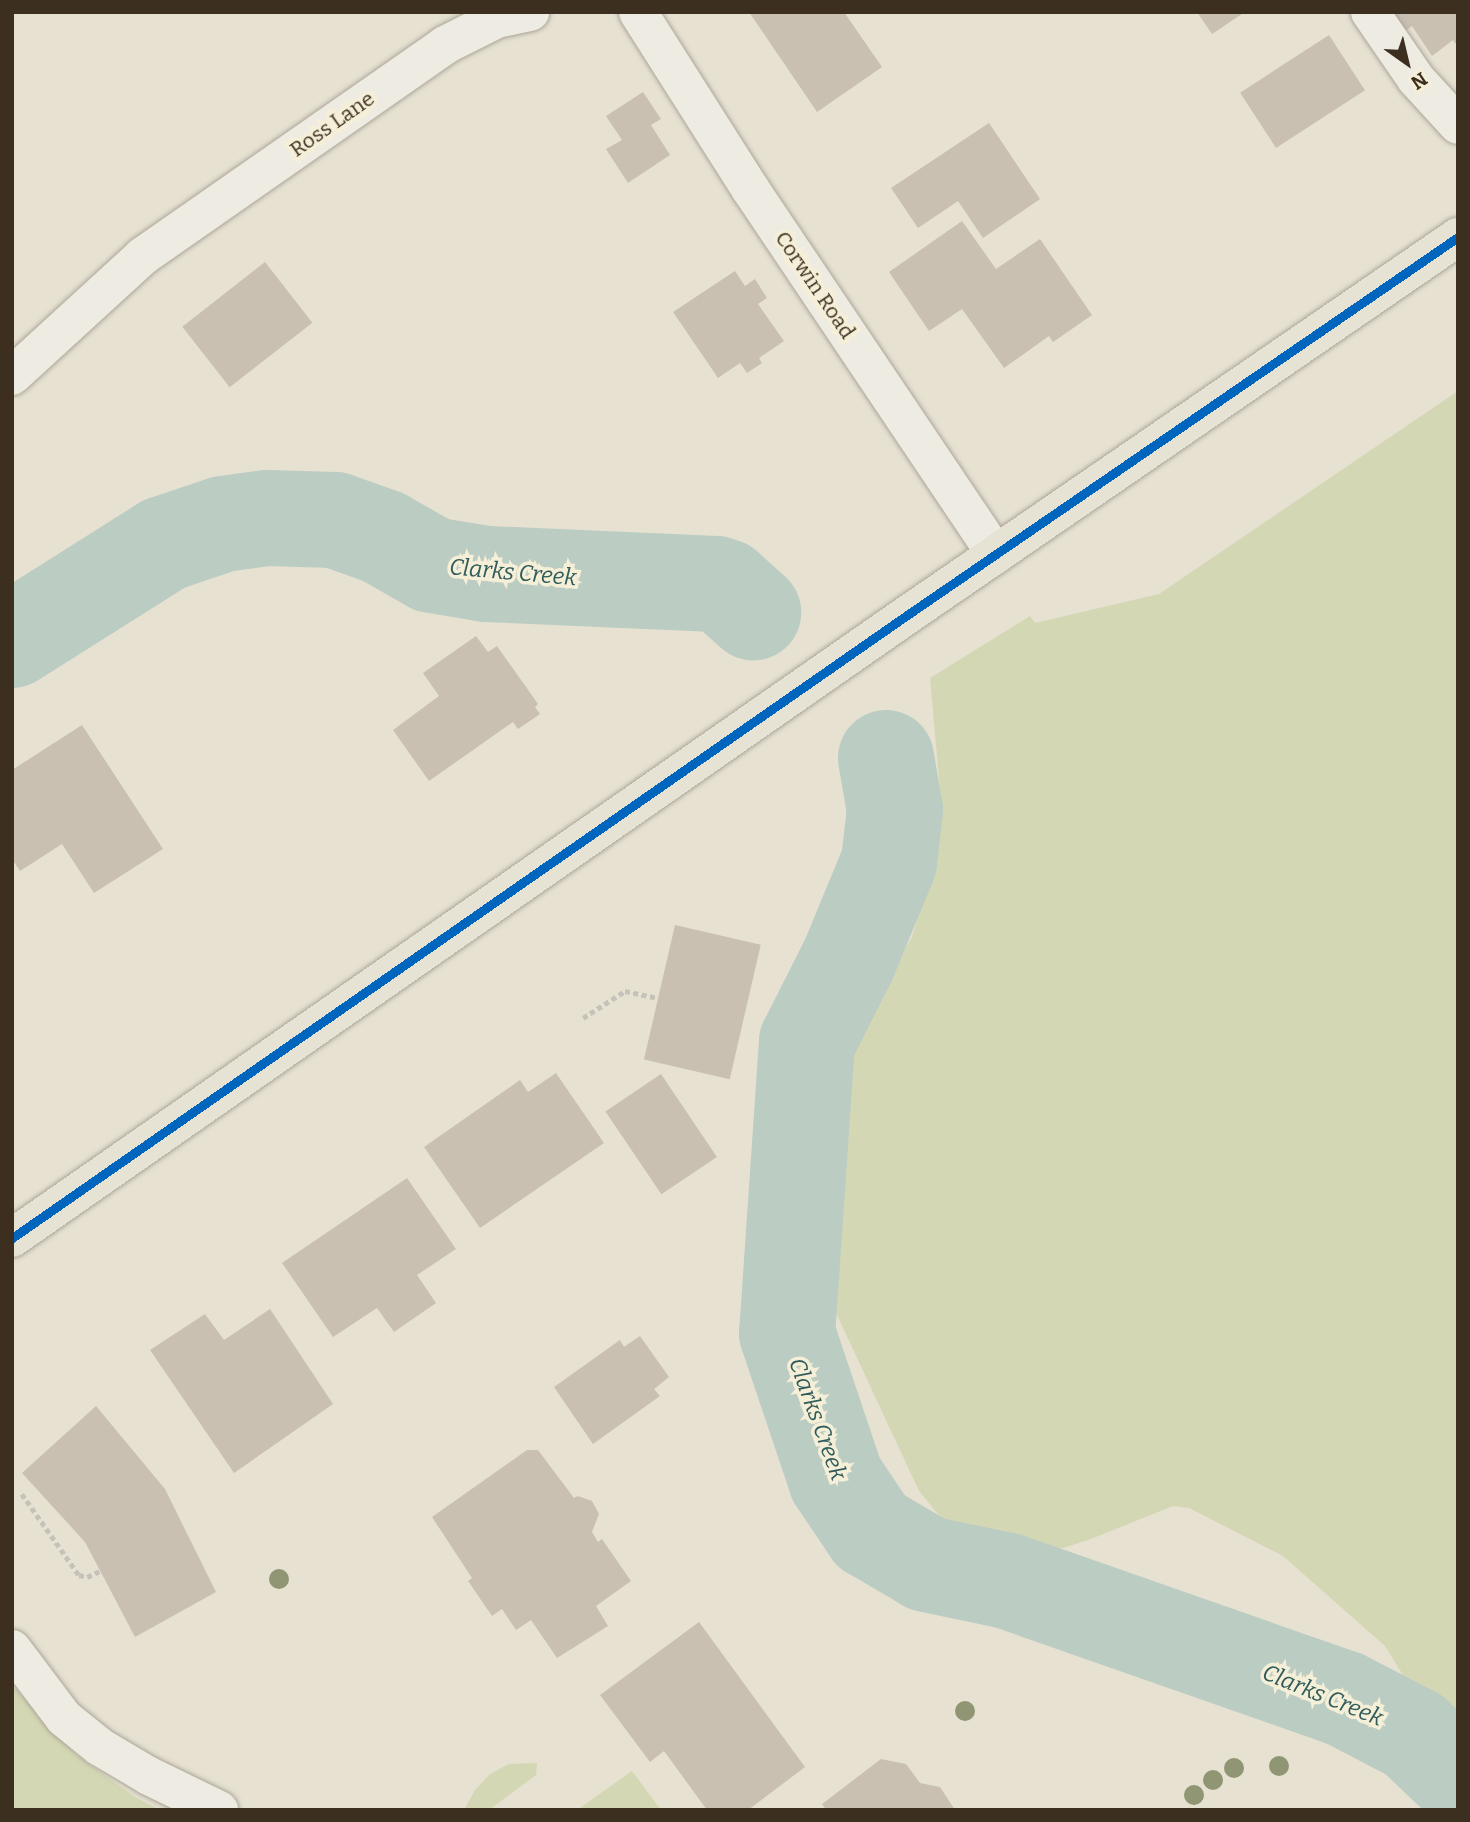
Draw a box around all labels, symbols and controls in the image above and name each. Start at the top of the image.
north arrow [1372,28,1442,98]
text: N [1407,67,1432,94]
street label: Ross Lane [285,86,379,162]
street label: Corwin Road [770,226,860,344]
water label: Clarks Creek [448,553,578,591]
water label: Clarks Creek [783,1354,853,1484]
water label: Clarks Creek [1259,1658,1387,1732]

